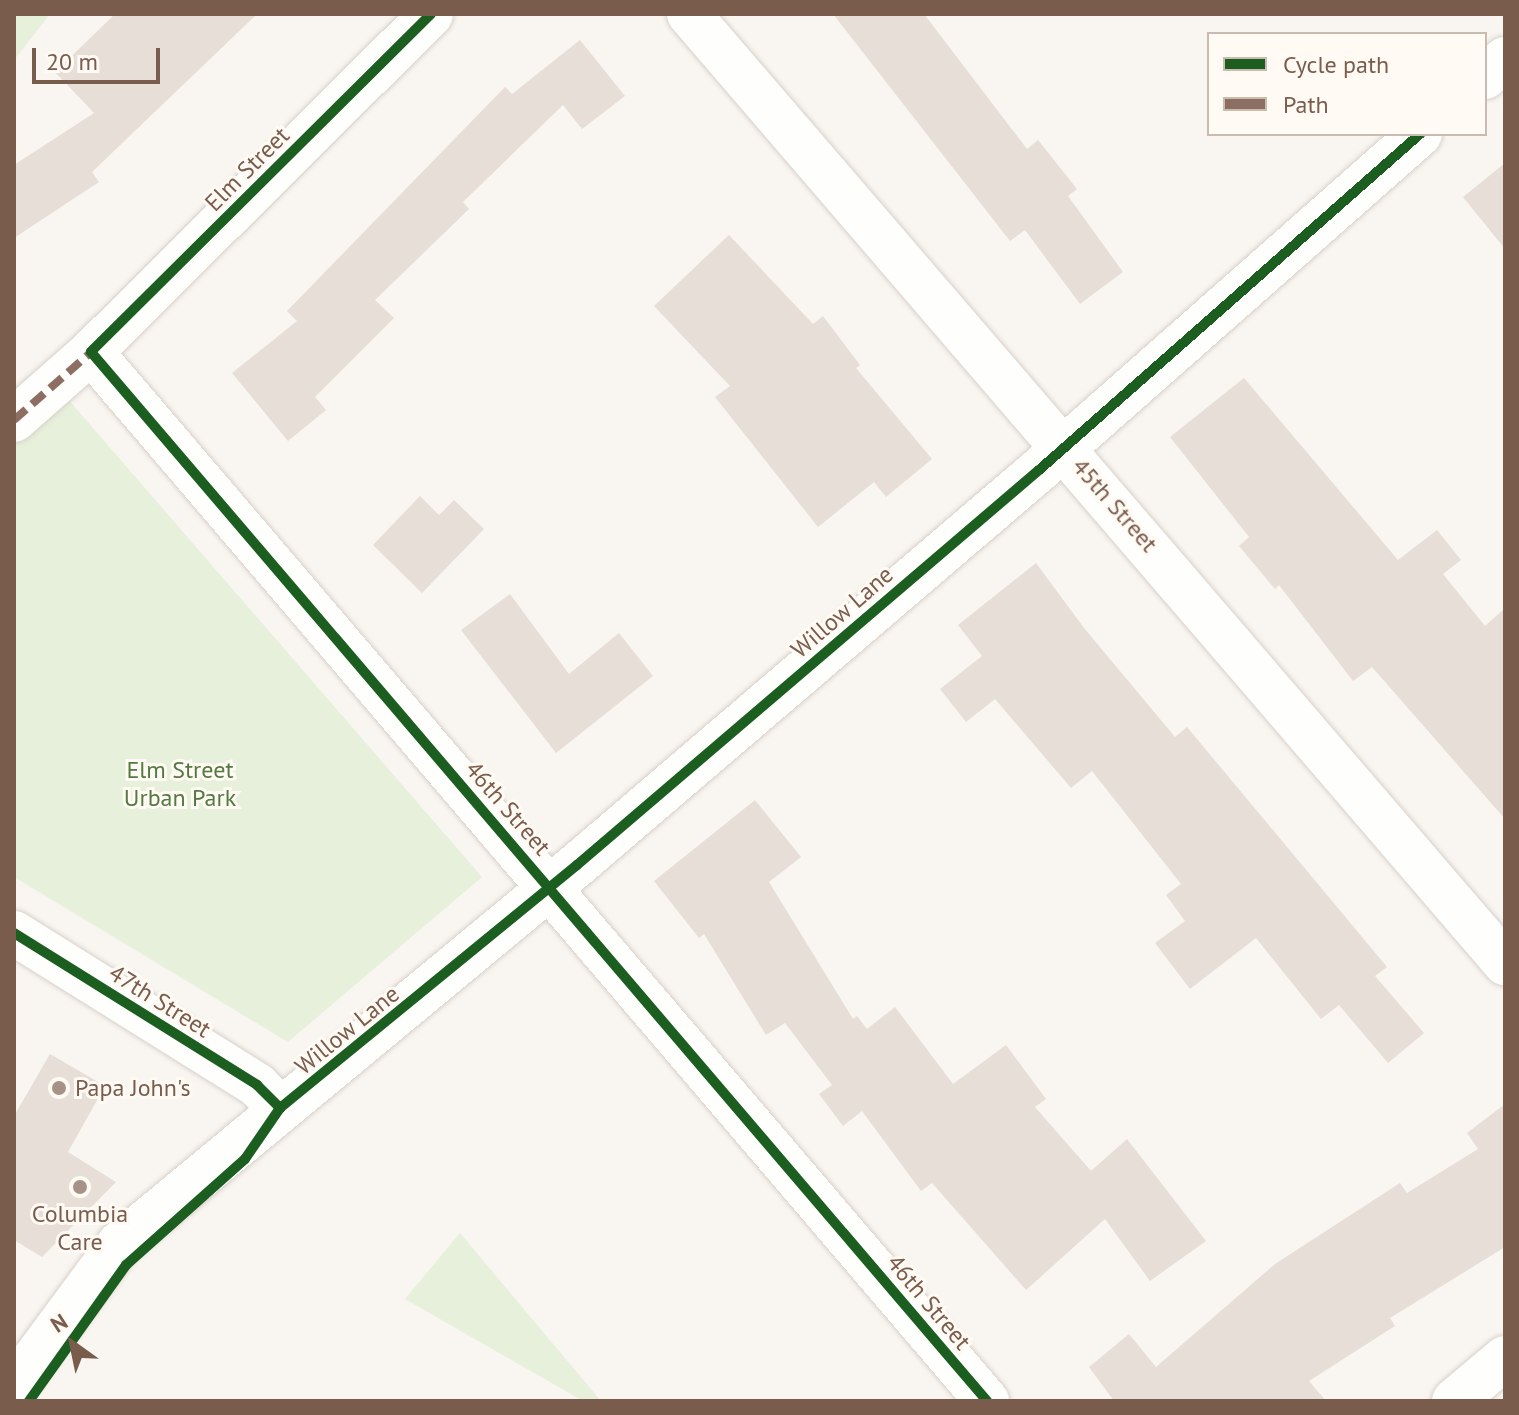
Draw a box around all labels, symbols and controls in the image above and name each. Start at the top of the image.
scale bar [36,32,164,82]
legend [1207,32,1487,136]
text: 20 m [46,46,98,77]
text: Cycle path [1283,49,1389,80]
text: Path [1283,89,1329,120]
street label: Elm Street [199,121,295,217]
street label: 45th Street [1066,452,1164,558]
street label: Willow Lane [785,560,899,664]
street label: 46th Street [459,755,557,861]
park label: Elm Street Urban Park [124,756,236,812]
street label: 47th Street [104,958,216,1044]
street label: Willow Lane [289,979,405,1081]
place label: Papa John's [75,1074,191,1102]
marker: Papa John's [50,1079,68,1097]
marker: Columbia Care [71,1178,89,1196]
place label: Columbia Care [32,1200,128,1256]
street label: 46th Street [881,1249,977,1355]
north arrow [32,1303,112,1383]
text: N [45,1307,73,1339]

